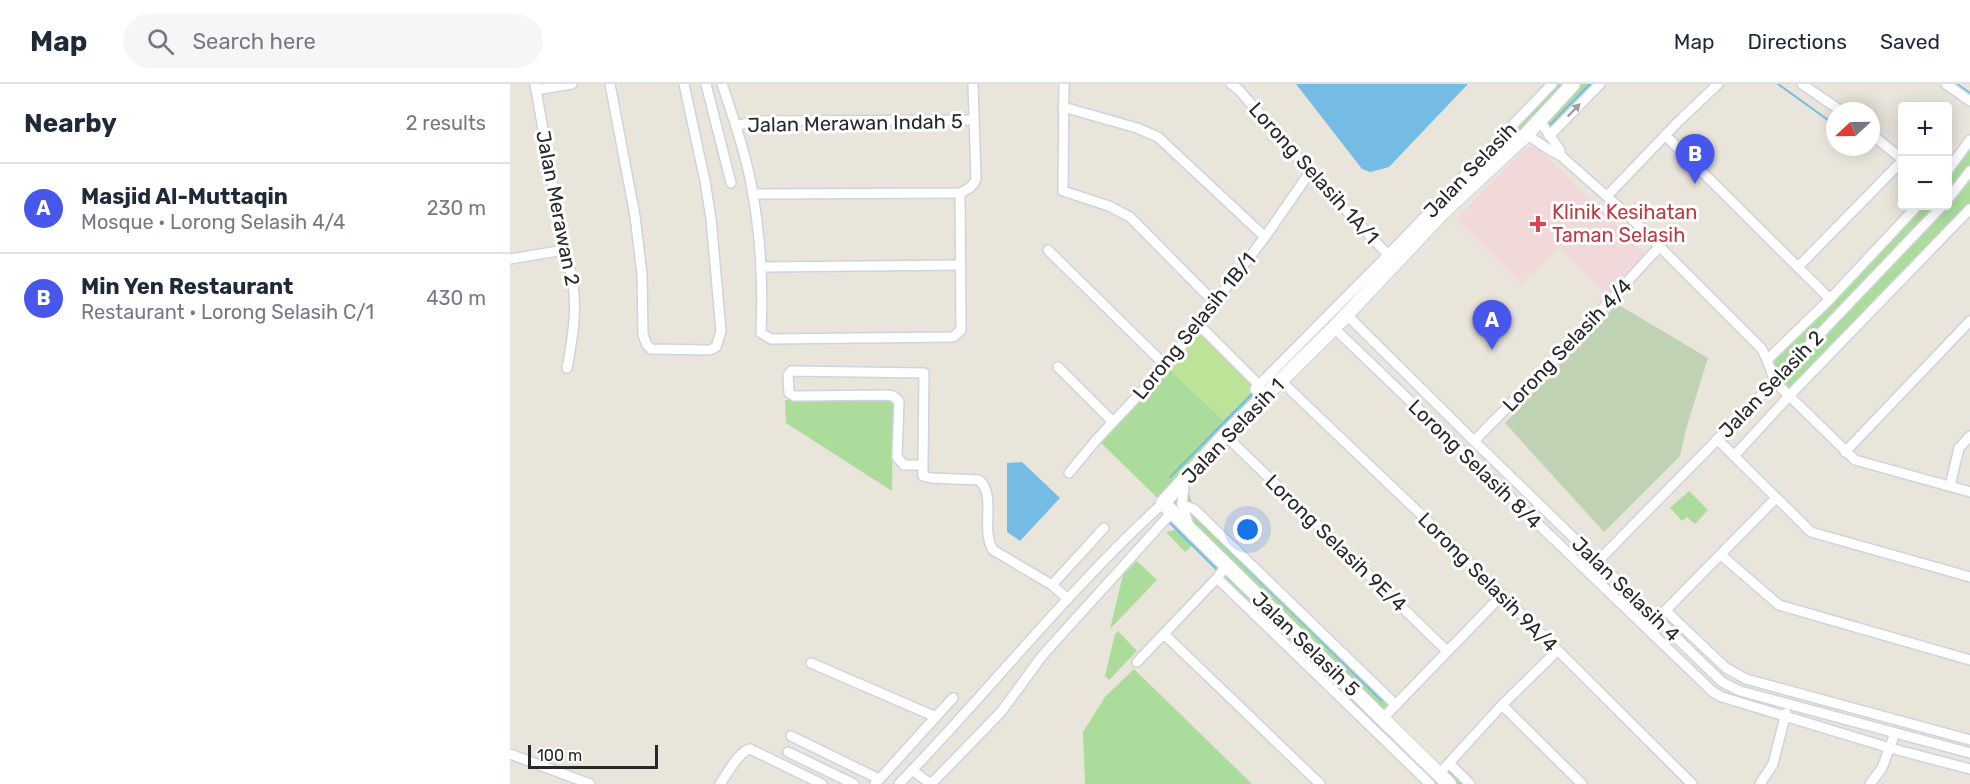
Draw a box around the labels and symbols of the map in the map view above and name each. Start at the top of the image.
street label: Lorong Selasih 1A/1 [1244,97,1384,249]
north arrow [1826,102,1880,156]
one-way arrow [1567,103,1581,117]
street label: Jalan Merawan Indah 5 [747,109,963,137]
street label: Jalan Selasih [1419,117,1521,223]
street label: Jalan Merawan 2 [531,128,585,288]
pin: B [1676,135,1714,184]
place label: Klinik Kesihatan Taman Selasih [1552,200,1697,247]
marker: Klinik Kesihatan Taman Selasih [1529,215,1547,233]
street label: Lorong Selasih 1B/1 [1127,248,1261,404]
street label: Lorong Selasih 4/4 [1497,274,1637,416]
pin: A [1472,300,1512,350]
street label: Jalan Selasih 2 [1714,325,1828,443]
street label: Jalan Selasih 1 [1177,373,1289,489]
street label: Lorong Selasih 8/4 [1403,394,1547,534]
street label: Lorong Selasih 9E/4 [1260,469,1412,617]
street label: Lorong Selasih 9A/4 [1413,507,1563,657]
your location [1233,515,1262,544]
street label: Jalan Selasih 4 [1567,532,1685,646]
street label: Jalan Selasih 5 [1247,587,1365,701]
scale bar [528,742,658,770]

